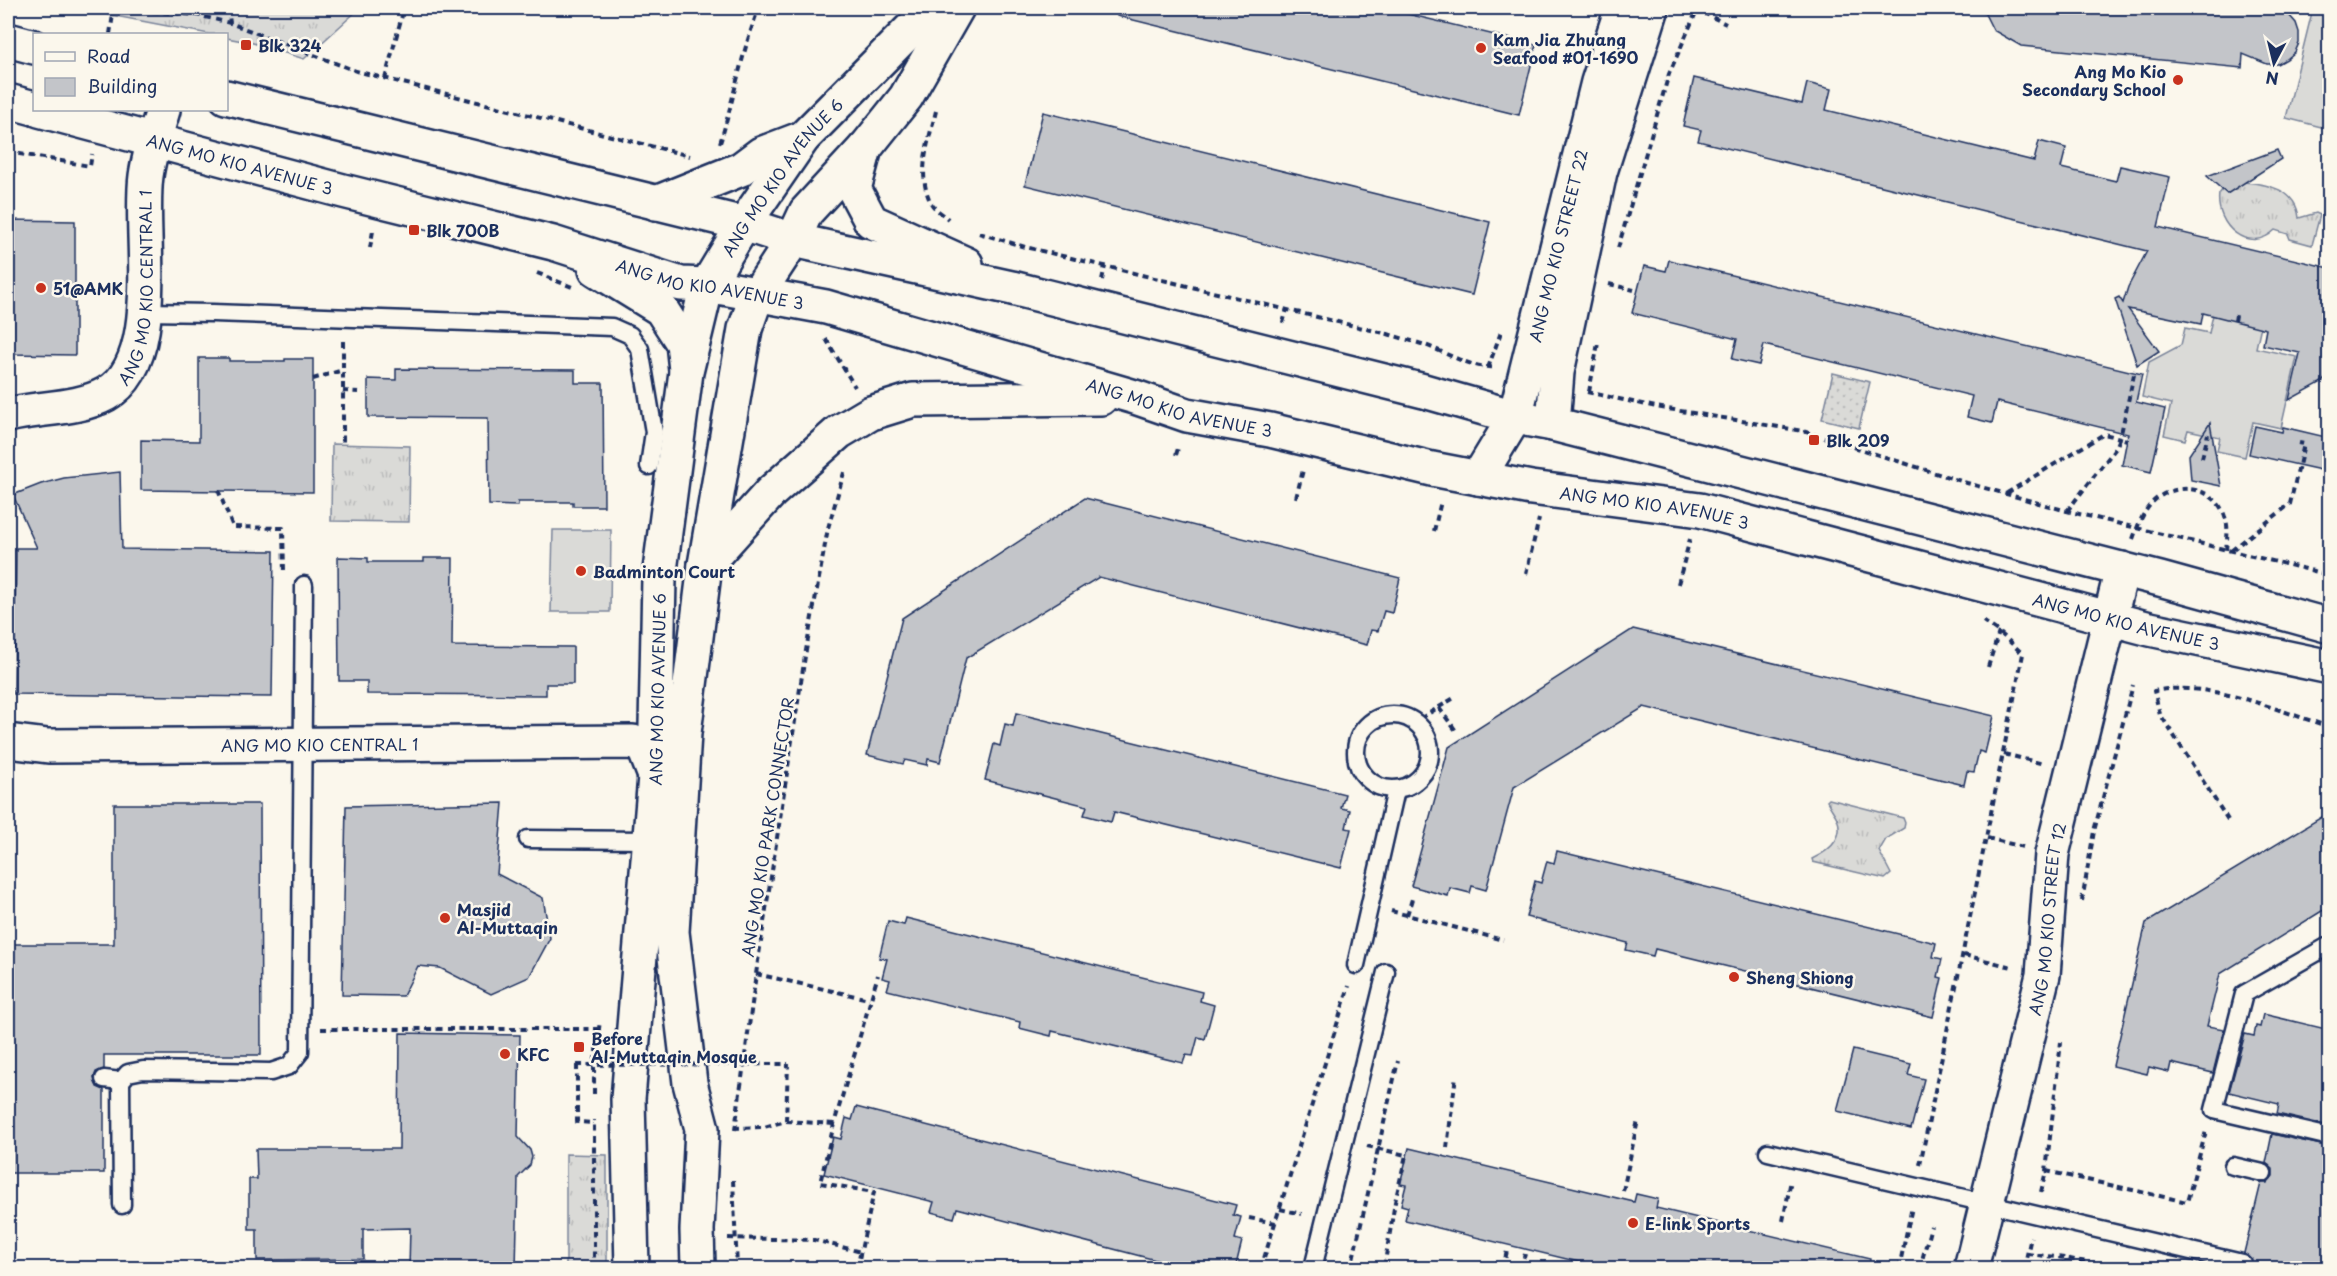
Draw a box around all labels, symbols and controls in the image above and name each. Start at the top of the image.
place label: Kam Jia Zhuang Seafood #01-1690 [1493,27,1639,69]
legend [33,33,228,111]
place label: Blk 324 [258,33,322,57]
north arrow [2244,33,2304,93]
marker: Blk 324 [239,38,253,52]
marker: Kam Jia Zhuang Seafood #01-1690 [1474,41,1488,55]
text: Road [87,42,131,69]
place label: Ang Mo Kio Secondary School [2022,59,2166,101]
text: N [2264,66,2280,92]
text: Building [87,72,157,99]
marker: Ang Mo Kio Secondary School [2171,73,2185,87]
street label: ANG MO KIO AVENUE 6 [715,93,848,261]
street label: ANG MO KIO AVENUE 3 [144,127,336,200]
street label: ANG MO KIO STREET 22 [1522,147,1593,344]
street label: ANG MO KIO CENTRAL 1 [111,190,158,390]
place label: Blk 700B [426,218,499,242]
marker: Blk 700B [407,223,421,237]
street label: ANG MO KIO AVENUE 3 [613,252,806,315]
place label: 51@AMK [53,276,123,300]
marker: 51@AMK [34,281,48,295]
street label: ANG MO KIO AVENUE 3 [1084,371,1274,442]
place label: Blk 209 [1826,428,1890,452]
marker: Blk 209 [1807,433,1821,447]
street label: ANG MO KIO AVENUE 3 [1558,480,1752,534]
place label: Badminton Court [593,559,735,583]
marker: Badminton Court [574,564,588,578]
street label: ANG MO KIO AVENUE 3 [2030,587,2222,655]
street label: ANG MO KIO AVENUE 6 [642,593,671,786]
street label: ANG MO KIO PARK CONNECTOR [735,695,799,959]
street label: ANG MO KIO CENTRAL 1 [221,731,418,757]
street label: ANG MO KIO STREET 12 [2022,820,2071,1018]
place label: Masjid Al-Muttaqin [457,897,558,939]
marker: Masjid Al-Muttaqin [438,911,452,925]
place label: Sheng Shiong [1746,965,1854,989]
marker: Sheng Shiong [1727,970,1741,984]
place label: Before Al-Muttaqin Mosque [591,1026,757,1068]
marker: Before Al-Muttaqin Mosque [572,1040,586,1054]
place label: KFC [517,1042,550,1066]
marker: KFC [498,1047,512,1061]
place label: E-link Sports [1645,1211,1750,1235]
marker: E-link Sports [1626,1216,1640,1230]

